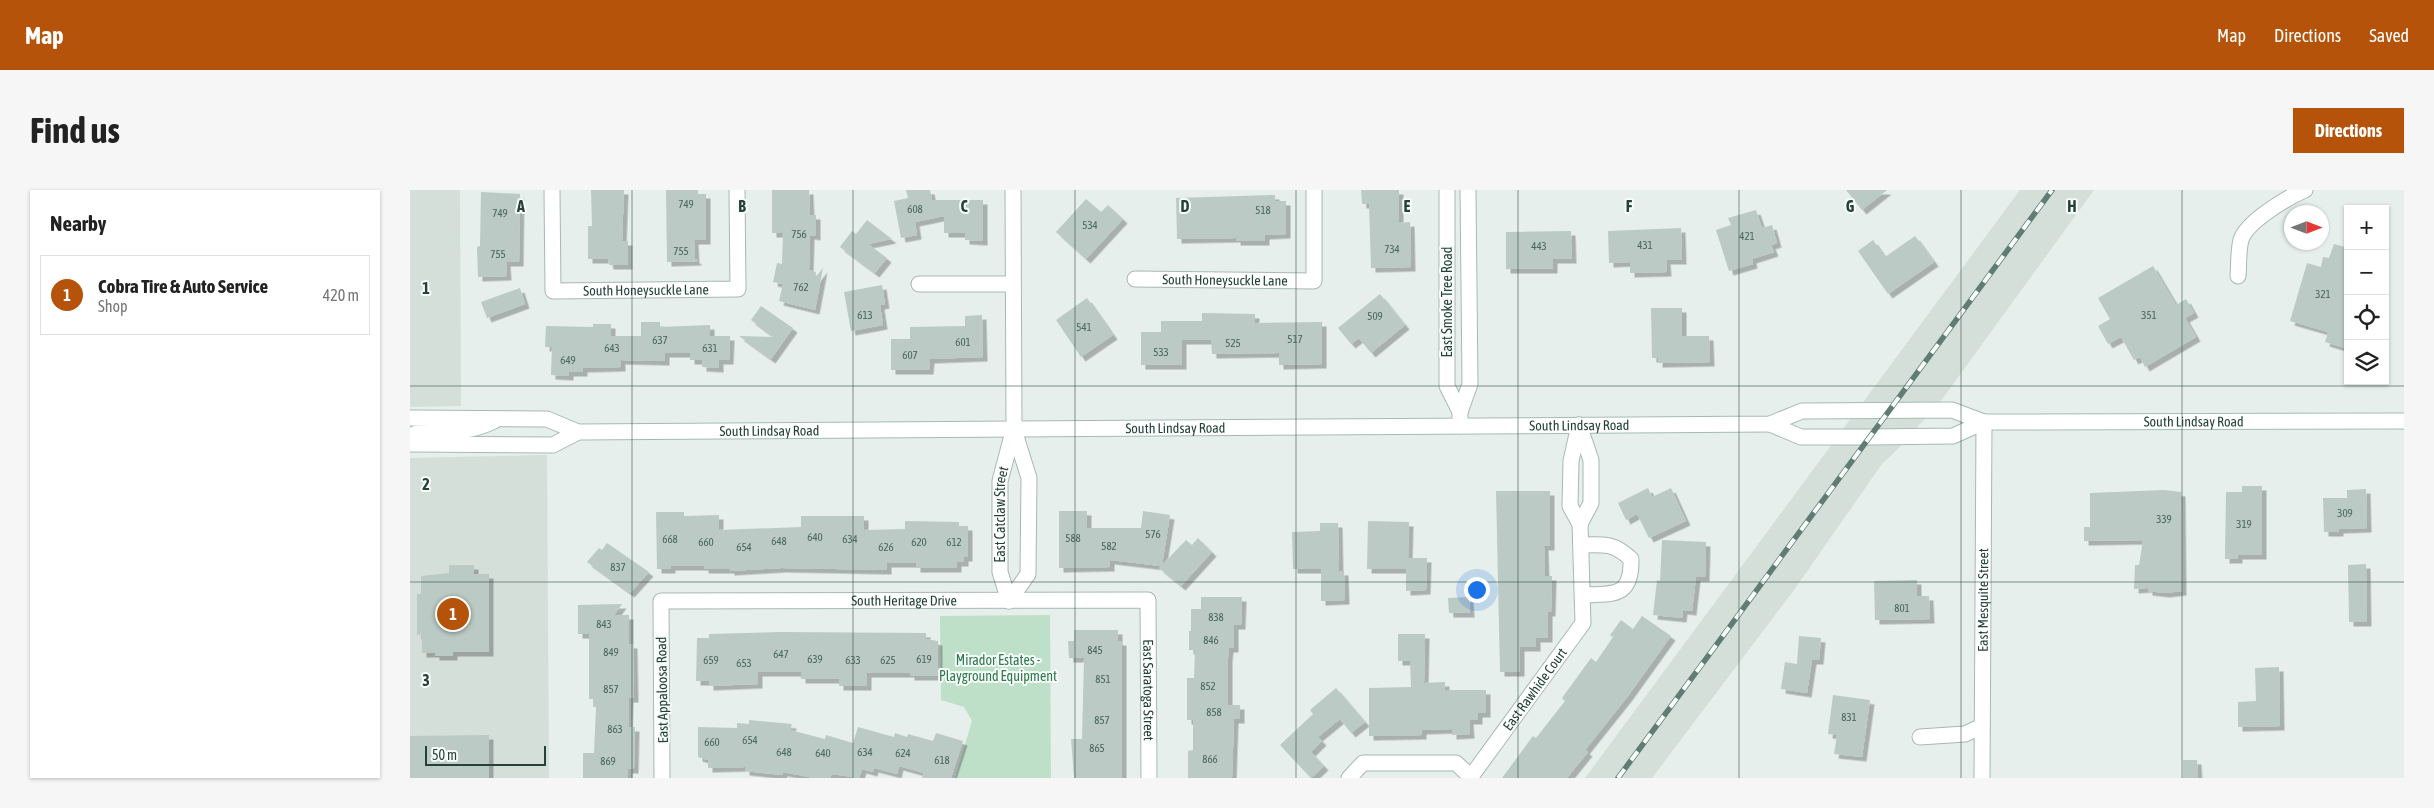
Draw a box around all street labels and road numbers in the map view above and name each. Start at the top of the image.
street label: East Smoke Tree Road [1439,247,1455,357]
street label: South Honeysuckle Lane [1162,271,1288,289]
street label: South Honeysuckle Lane [583,281,709,299]
street label: South Lindsay Road [2144,413,2244,430]
street label: South Lindsay Road [1529,417,1629,434]
street label: South Lindsay Road [1125,420,1225,436]
street label: South Lindsay Road [719,422,819,439]
street label: East Catclaw Street [992,465,1012,563]
street label: East Mesquite Street [1975,548,1991,652]
street label: South Heritage Drive [851,592,957,609]
street label: East Appaloosa Road [653,636,671,744]
street label: East Saratoga Street [1140,639,1157,741]
street label: East Rawhide Court [1499,645,1570,733]

